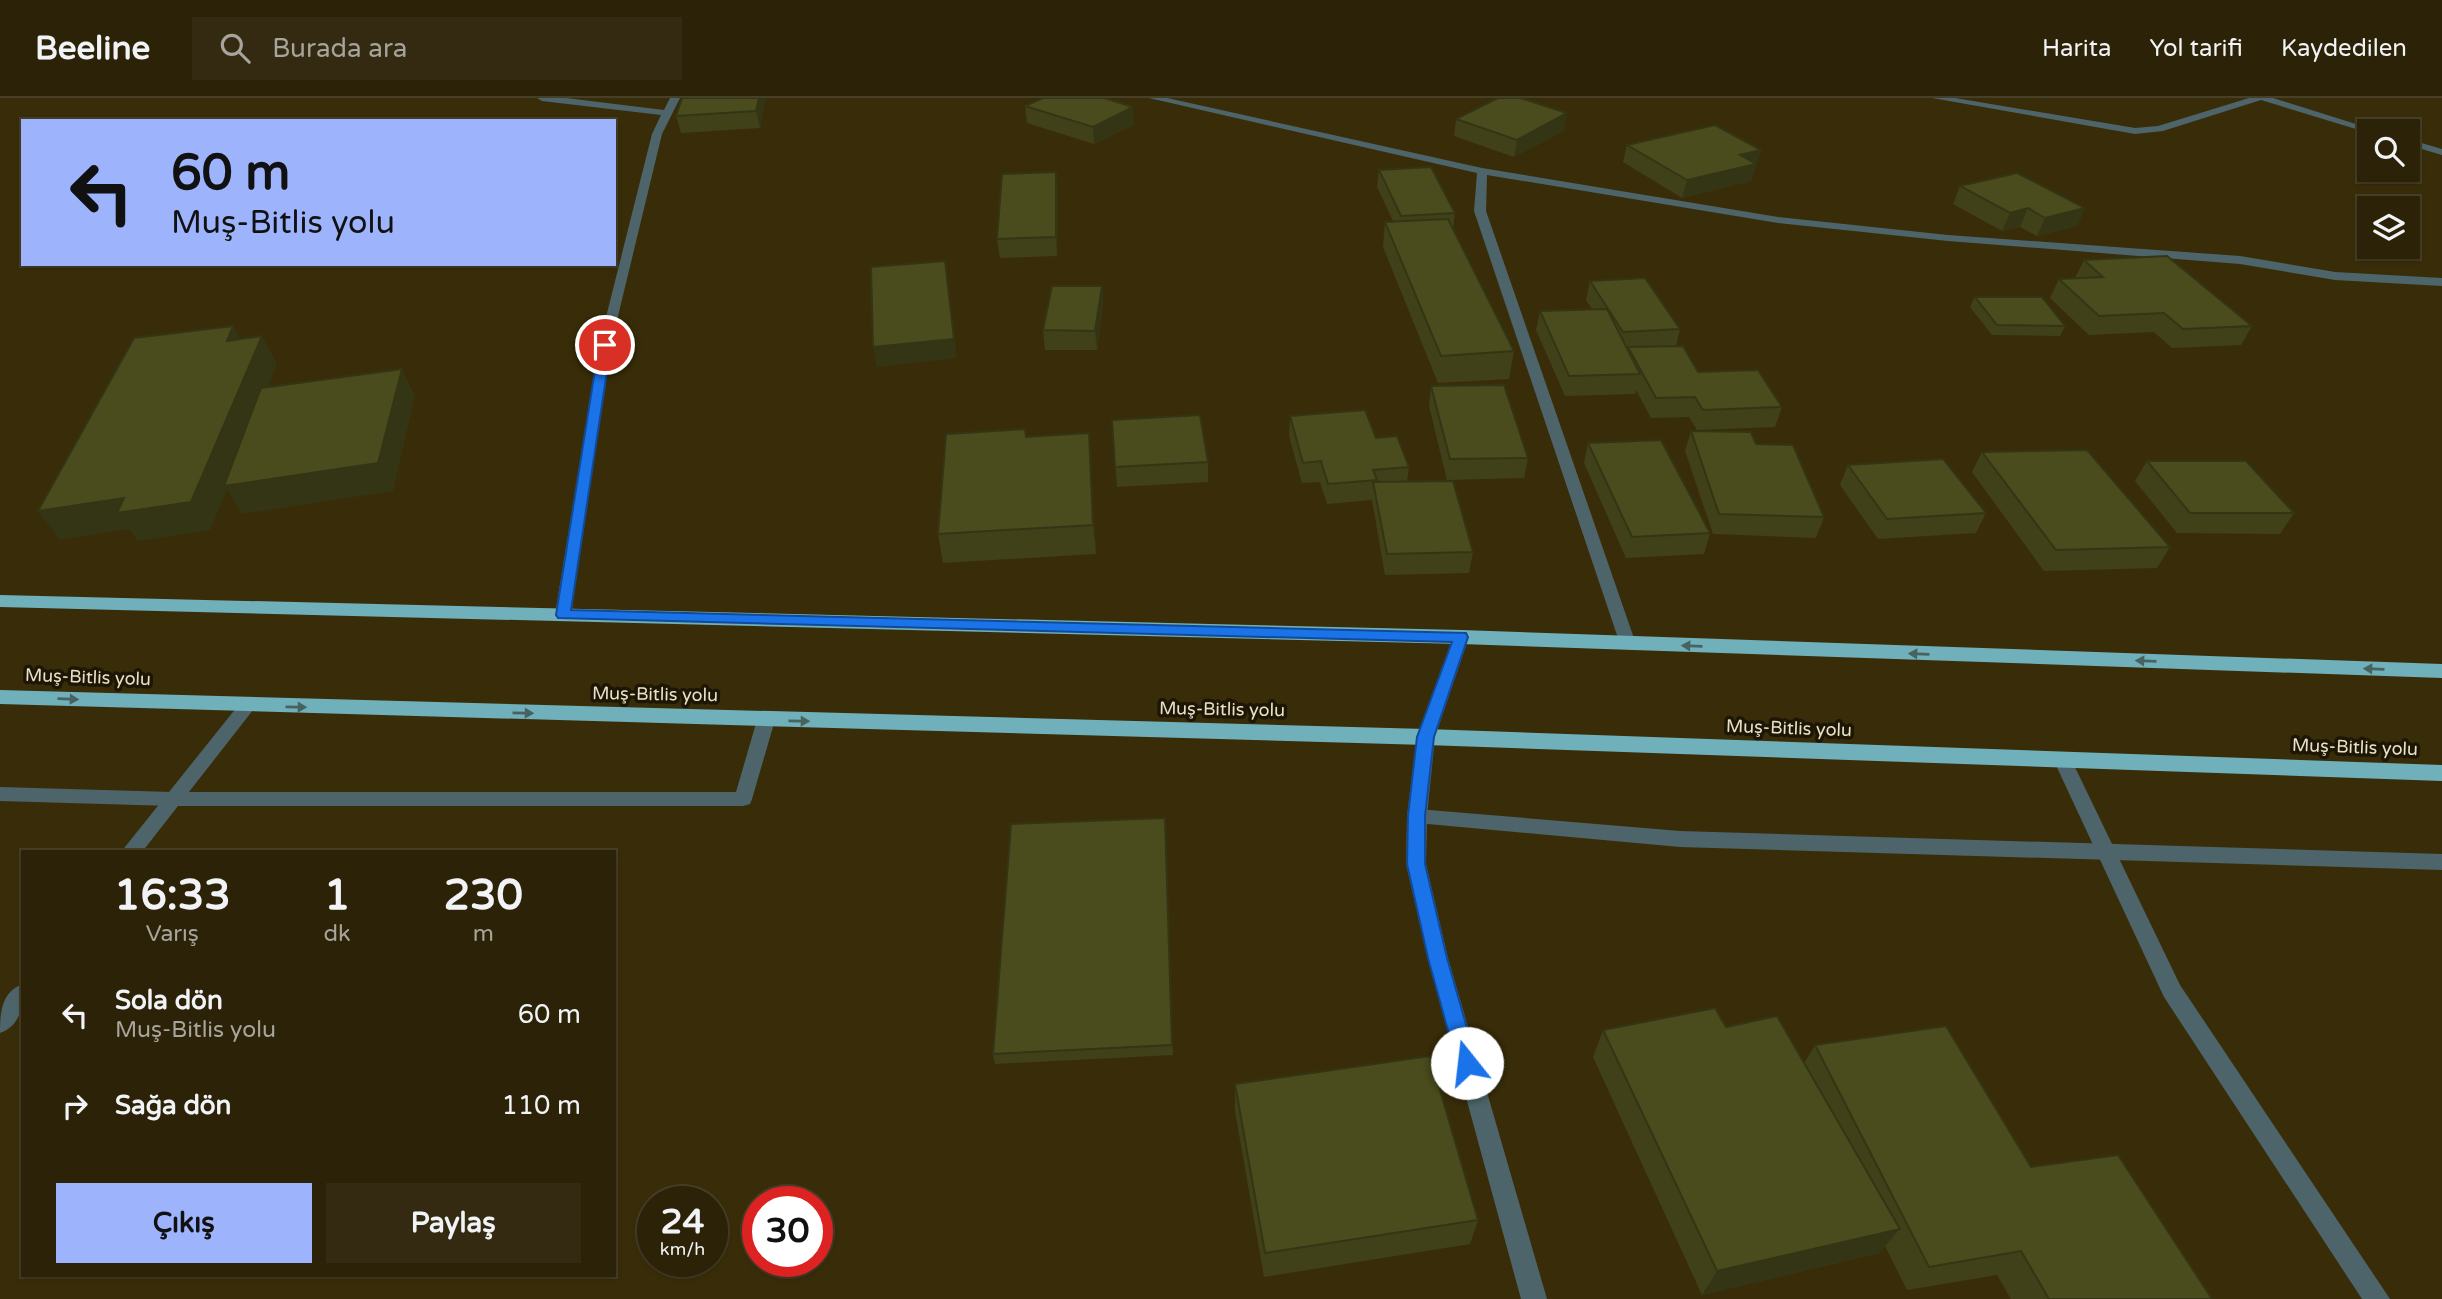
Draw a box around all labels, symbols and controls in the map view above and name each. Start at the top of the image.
search box [192,17,682,80]
text: Beeline [35,29,150,68]
icon: search [216,29,254,67]
text: Burada ara [272,33,407,64]
text: Harita [2042,34,2111,63]
text: Yol tarifi [2149,34,2243,63]
text: Kaydedilen [2281,34,2407,63]
map controls [2357,119,2420,259]
button: search [2357,119,2420,182]
text: 60 m [171,144,290,203]
icon: left [56,147,147,238]
button: layers [2357,196,2420,259]
text: Muş-Bitlis yolu [171,204,395,242]
pin [575,315,635,375]
icon: arrive [586,326,624,364]
one-way arrow [1680,641,1702,652]
one-way arrow [1908,648,1930,659]
one-way arrow [2135,656,2157,667]
street label: Muş-Bitlis yolu [25,664,151,690]
one-way arrow [2363,664,2385,675]
street label: Muş-Bitlis yolu [592,682,718,706]
one-way arrow [57,694,79,705]
street label: Muş-Bitlis yolu [1159,697,1285,721]
one-way arrow [285,702,307,713]
one-way arrow [512,708,534,719]
one-way arrow [789,715,811,726]
street label: Muş-Bitlis yolu [1726,715,1852,741]
street label: Muş-Bitlis yolu [2292,734,2418,760]
text: 16:33 [114,870,231,921]
text: 1 [324,870,350,921]
text: 230 [444,870,523,921]
text: Varış [146,920,199,948]
text: dk [324,920,351,948]
text: m [473,920,494,948]
text: Sola dön [115,985,223,1016]
icon: left [56,996,94,1034]
text: 60 m [518,999,581,1030]
text: Muş-Bitlis yolu [115,1016,276,1044]
position arrow [1430,1026,1504,1100]
icon: right [56,1087,94,1125]
text: Sağa dön [115,1090,231,1121]
text: 110 m [501,1090,581,1121]
button: Çıkış [56,1183,312,1263]
button: Paylaş [326,1183,581,1263]
speed limit sign: 30 [742,1186,833,1277]
text: 24 [661,1201,704,1243]
text: km/h [660,1238,705,1260]

